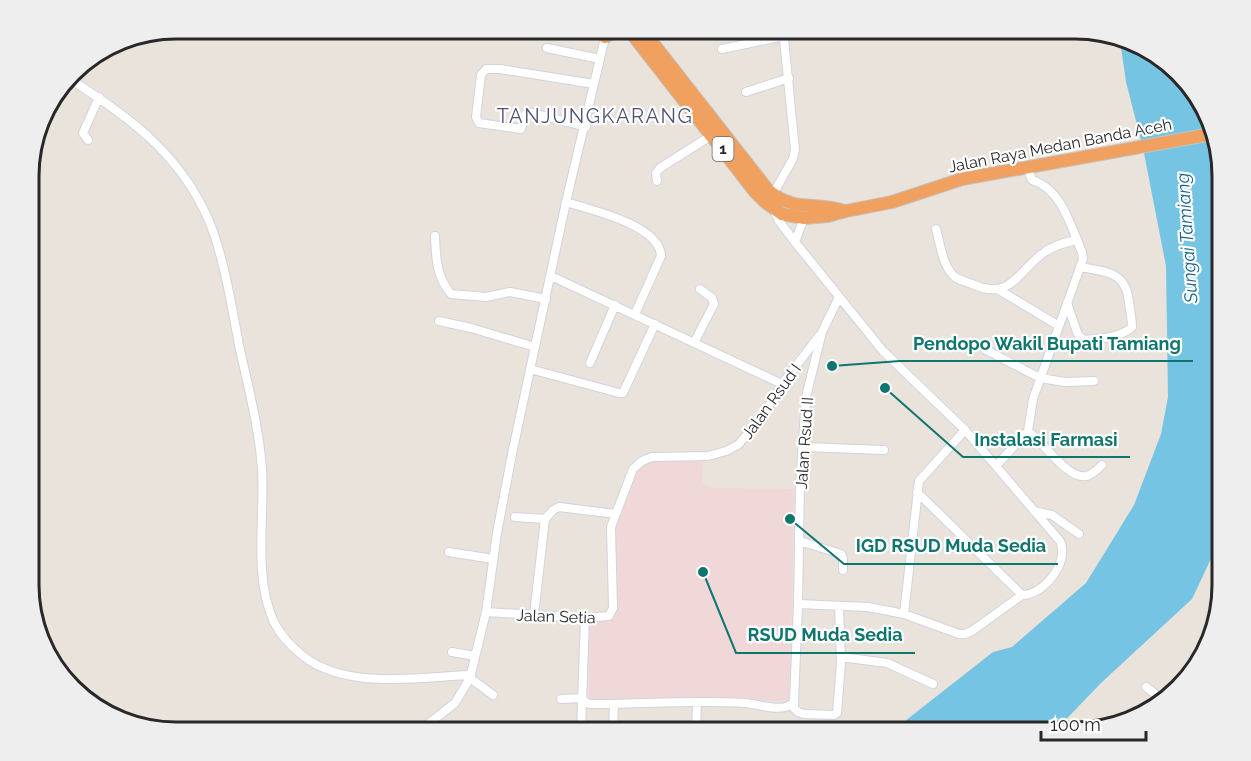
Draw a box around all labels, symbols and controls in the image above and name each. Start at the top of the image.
district label: TANJUNGKARANG [497,104,693,128]
street label: Jalan Raya Medan Banda Aceh [947,114,1173,176]
road number: 1 [712,137,734,161]
water label: Sungai Tamiang [1171,172,1202,305]
callout: Pendopo Wakil Bupati Tamiang [900,325,1193,361]
text: Pendopo Wakil Bupati Tamiang [913,333,1181,354]
street label: Jalan Rsud I [738,360,805,443]
street label: Jalan Rsud II [792,396,817,490]
callout: Instalasi Farmasi [963,421,1130,457]
text: Instalasi Farmasi [974,429,1118,450]
callout: IGD RSUD Muda Sedia [844,528,1058,564]
text: IGD RSUD Muda Sedia [856,535,1046,556]
street label: Jalan Setia [516,606,596,627]
callout: RSUD Muda Sedia [736,617,915,653]
text: RSUD Muda Sedia [747,624,903,645]
scale bar [1041,704,1146,742]
text: 100 m [1050,714,1101,735]

